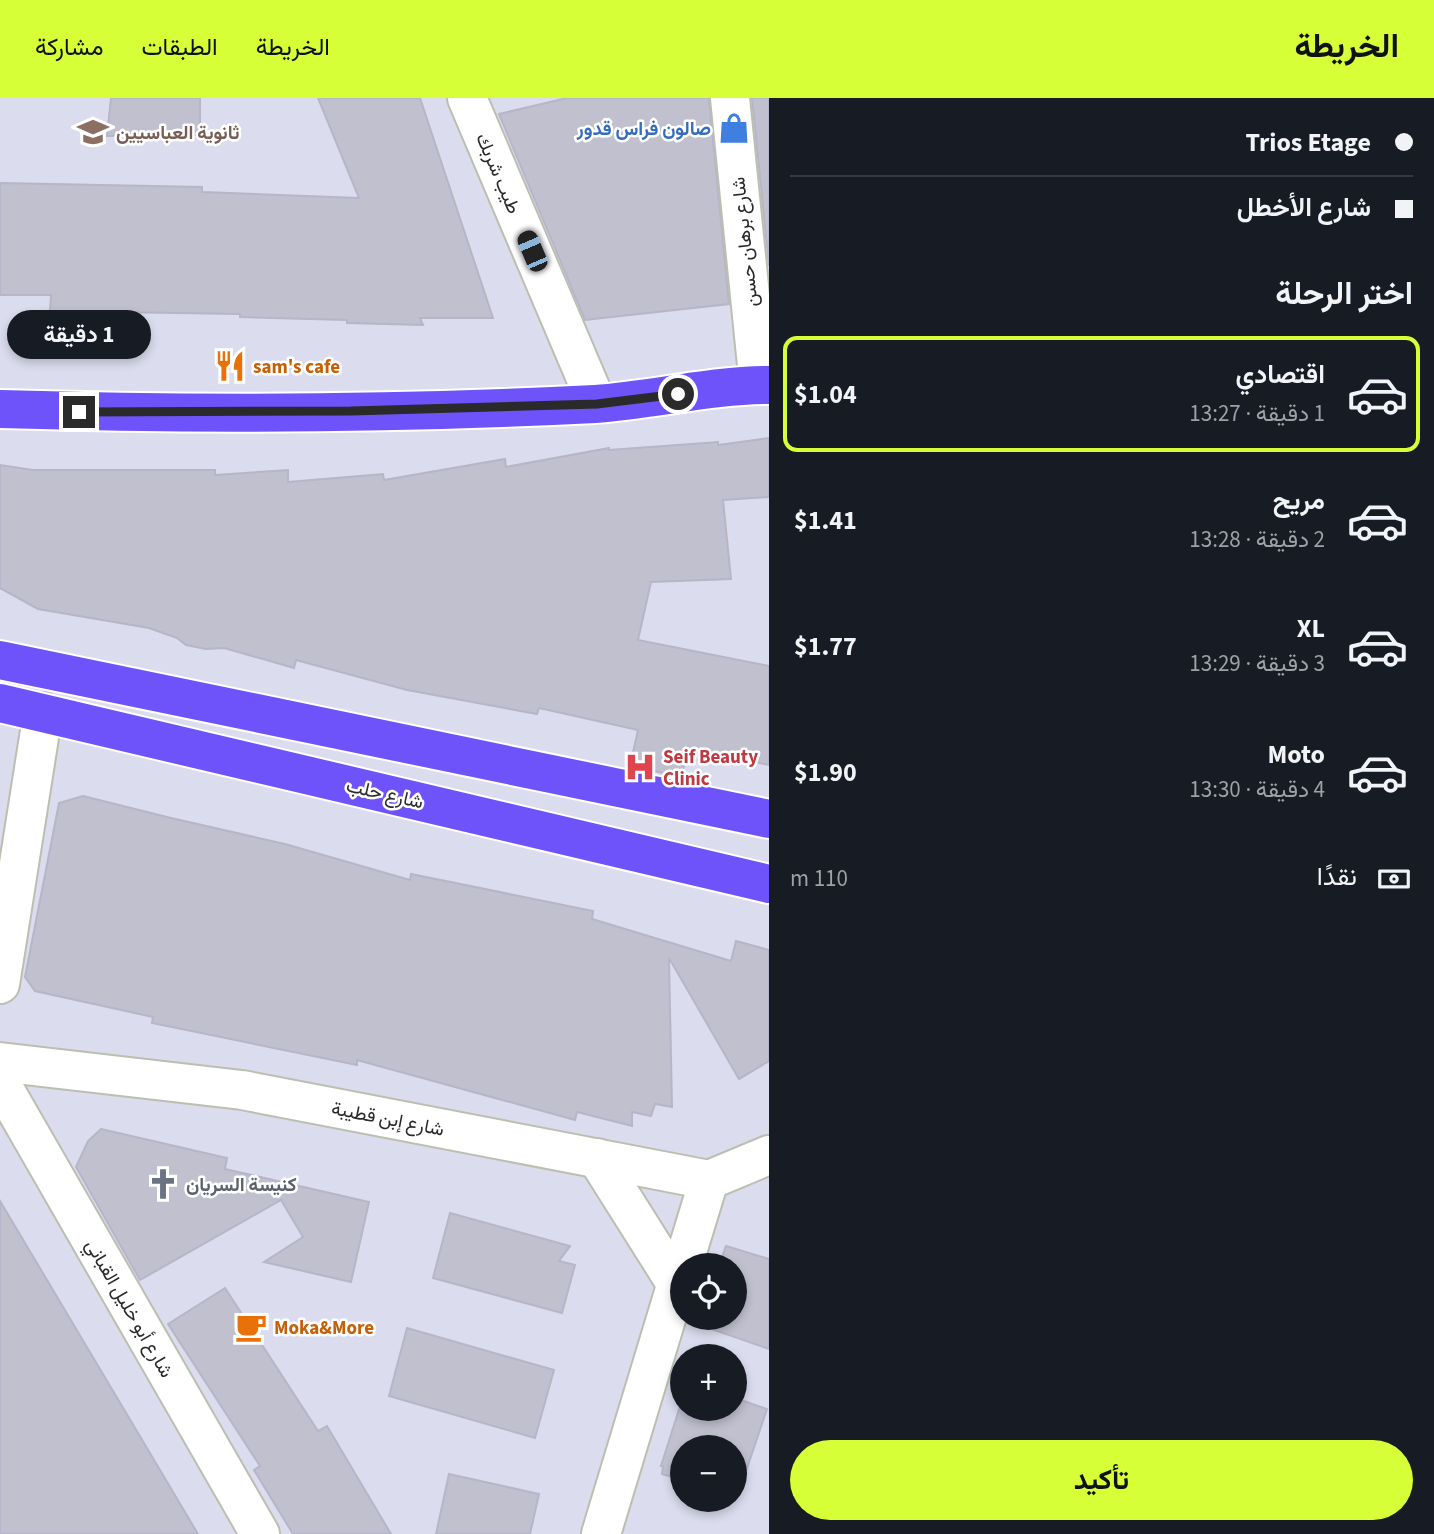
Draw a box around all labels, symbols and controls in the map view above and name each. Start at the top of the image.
text: الخريطة [1295,23,1399,70]
text: مشاركة [35,30,103,65]
text: الطبقات [141,30,218,65]
text: الخريطة [256,30,330,65]
shop icon: صالون فراس قدور [717,111,751,145]
school or university icon: ثانوية العباسيين [76,115,110,149]
place label: صالون فراس قدور [576,116,711,143]
place label: ثانوية العباسيين [116,120,239,147]
text: Trios Etage [1246,124,1371,161]
street label: طيب شربك [468,129,527,218]
street label: شارع برهان حسن [725,175,766,308]
text: شارع الأخطل [1237,189,1371,226]
car [515,228,550,274]
text: اختر الرحلة [1275,271,1413,317]
callout: 1 دقيقة [7,310,151,360]
text: 1 دقيقة [44,318,115,351]
restaurant icon: sam's cafe [213,349,247,383]
place label: sam's cafe [253,354,340,381]
text: اقتصادي [1236,356,1325,393]
icon: car [1346,363,1409,426]
text: $1.04 [794,376,857,413]
route start [662,378,694,410]
route end [63,396,95,428]
text: 1 دقيقة · 13:27 [1189,397,1325,430]
text: مريح [1273,482,1325,519]
icon: car [1346,489,1409,552]
text: $1.41 [794,502,857,539]
text: 2 دقيقة · 13:28 [1189,523,1325,556]
text: XL [1297,610,1325,647]
icon: car [1346,615,1409,678]
text: $1.77 [794,628,857,665]
text: 3 دقيقة · 13:29 [1189,647,1325,680]
text: Moto [1268,736,1325,773]
icon: car [1346,741,1409,804]
place label: Seif Beauty Clinic [663,744,758,793]
hospital icon: Seif Beauty Clinic [623,750,657,784]
text: $1.90 [794,754,857,791]
street label: شارع حلب [343,772,426,816]
text: 4 دقيقة · 13:30 [1189,773,1325,806]
text: نقدًا [1317,858,1357,895]
icon: cash [1375,860,1413,898]
text: 110 m [790,862,848,895]
street label: شارع إبن قطيبة [329,1095,446,1144]
church icon: كنيسة السريان [146,1167,180,1201]
place label: كنيسة السريان [186,1172,297,1199]
street label: شارع أبو خليل القباني [77,1235,179,1383]
map controls [670,1253,747,1512]
button: locate [670,1253,747,1330]
cafe icon: Moka&More [234,1310,268,1344]
place label: Moka&More [274,1315,374,1342]
button: + [670,1344,747,1421]
button: − [670,1435,747,1512]
button: تأكيد [790,1440,1413,1520]

